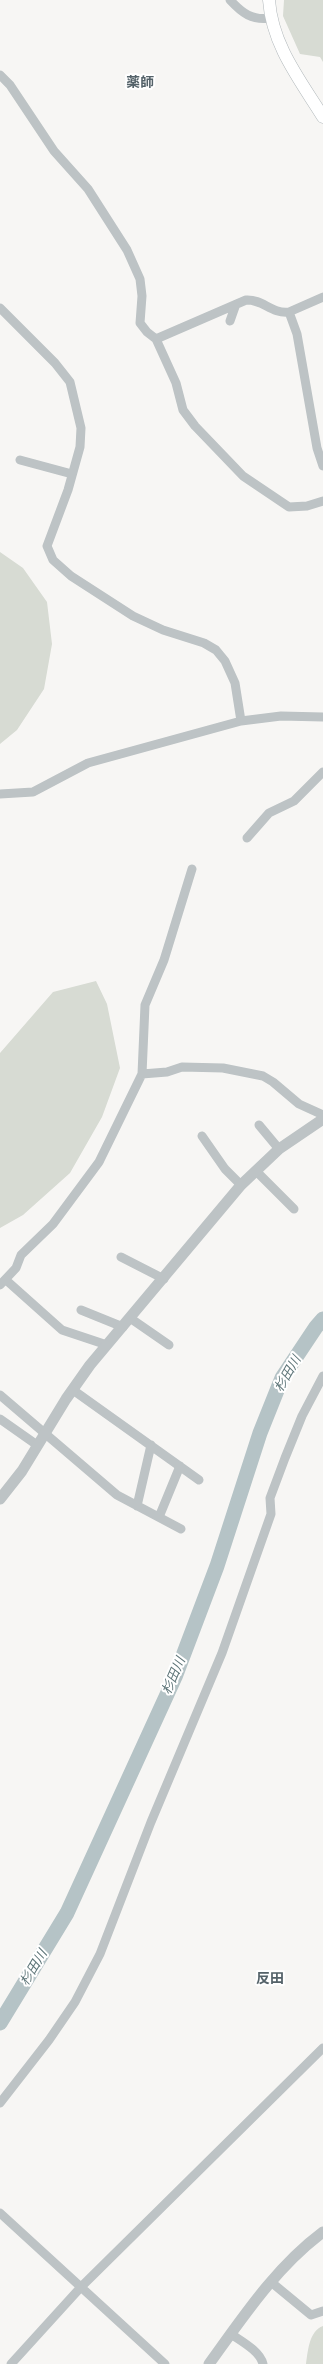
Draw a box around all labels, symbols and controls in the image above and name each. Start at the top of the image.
district label: 薬師 [126,75,154,91]
water label: 杉田川 [271,1353,305,1395]
water label: 杉田川 [159,1655,189,1697]
water label: 杉田川 [17,1947,51,1989]
district label: 反田 [256,1971,284,1987]

